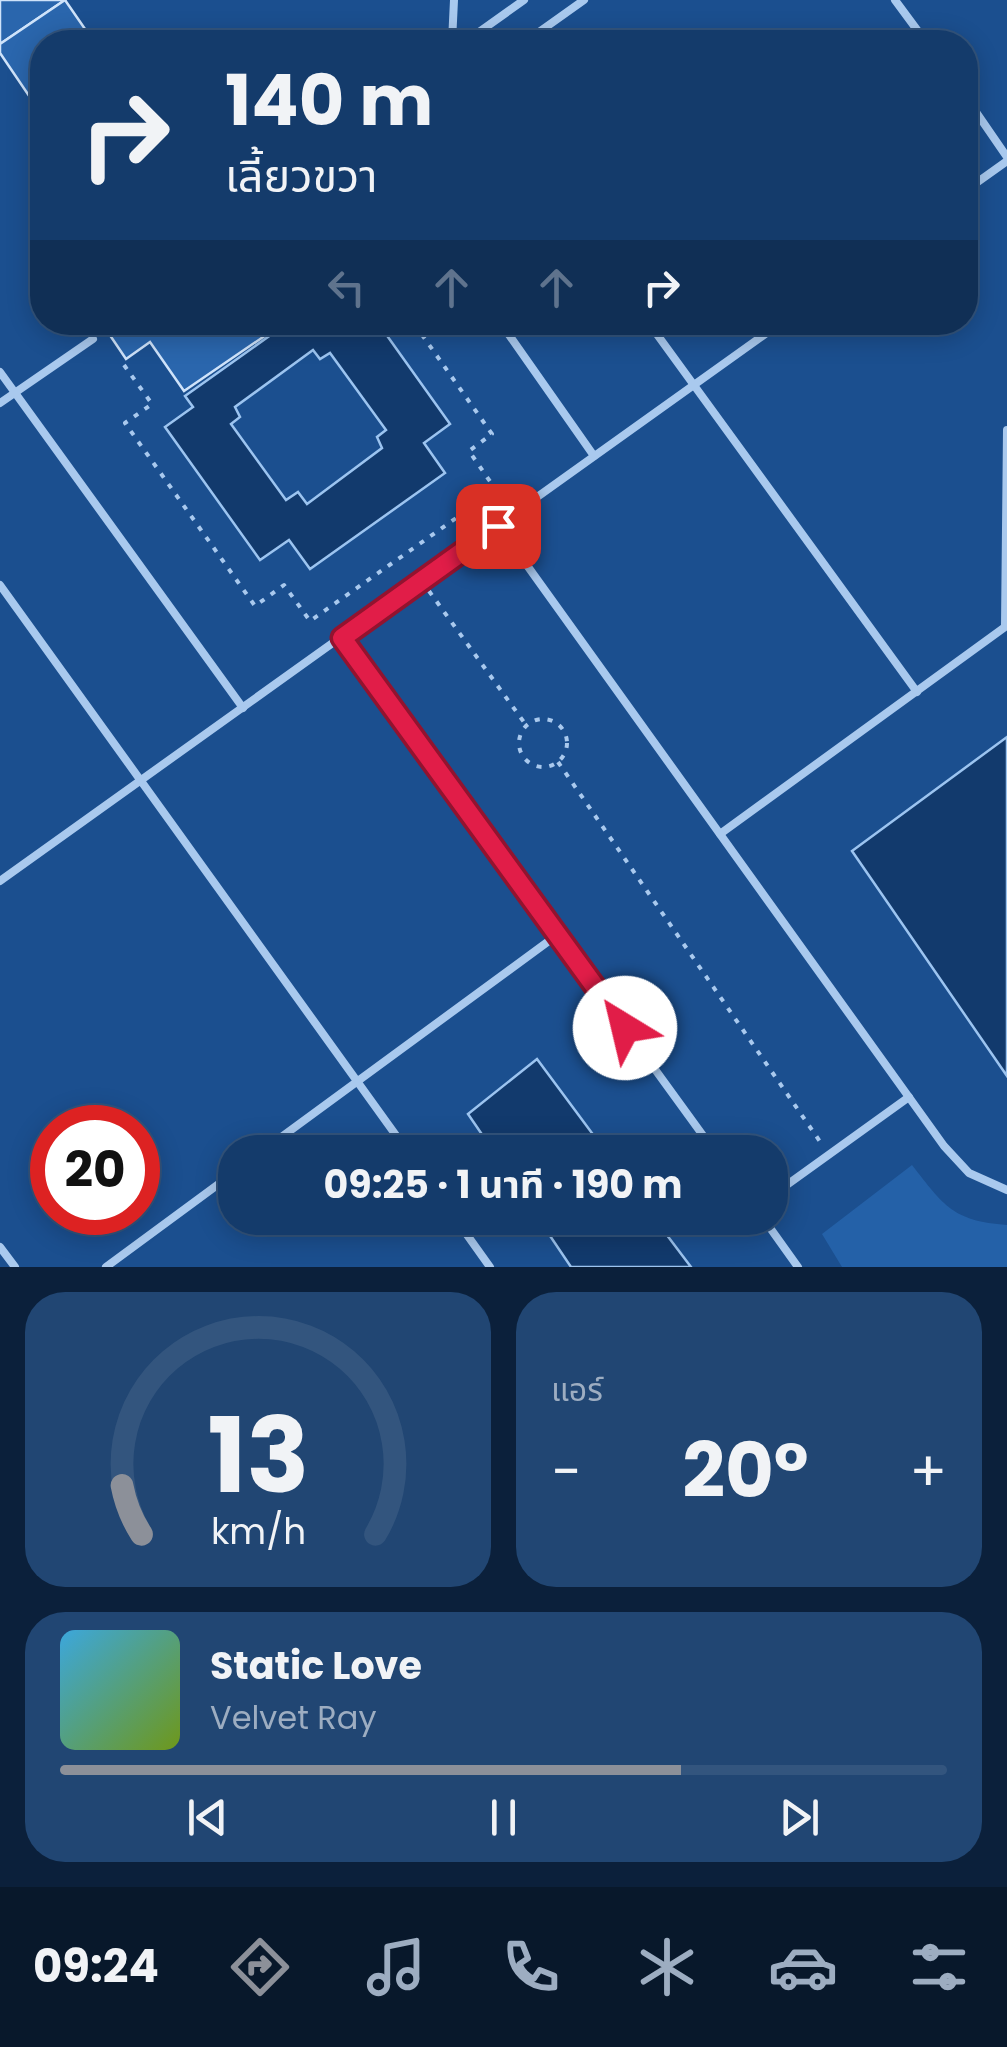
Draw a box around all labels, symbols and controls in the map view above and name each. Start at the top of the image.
text: 140 m [225,51,433,150]
icon: right [60,70,190,200]
text: เลี้ยวขวา [225,145,377,208]
icon: left [319,260,374,315]
icon: ahead [424,260,479,315]
icon: ahead [529,260,584,315]
icon: right [634,260,689,315]
pin [456,484,541,569]
icon: arrive [471,499,526,554]
position arrow [573,976,677,1080]
speed limit sign: 20 [30,1105,160,1235]
text: 09:25 · 1 นาที · 190 m [324,1158,682,1211]
text: แอร์ [551,1367,603,1412]
text: 13 [207,1383,309,1528]
text: 20° [682,1418,809,1523]
text: − [551,1433,581,1510]
text: + [909,1433,947,1510]
text: km/h [210,1506,306,1557]
text: Static Love [210,1639,422,1692]
text: Velvet Ray [210,1695,376,1740]
icon: previous [180,1790,235,1845]
icon: pause [476,1790,531,1845]
icon: next [772,1790,827,1845]
icon: directions [225,1932,295,2002]
icon: music [361,1932,431,2002]
icon: phone [496,1932,566,2002]
icon: climate [632,1932,702,2002]
icon: car [768,1932,838,2002]
icon: filters [904,1932,974,2002]
text: 09:24 [33,1935,159,1998]

